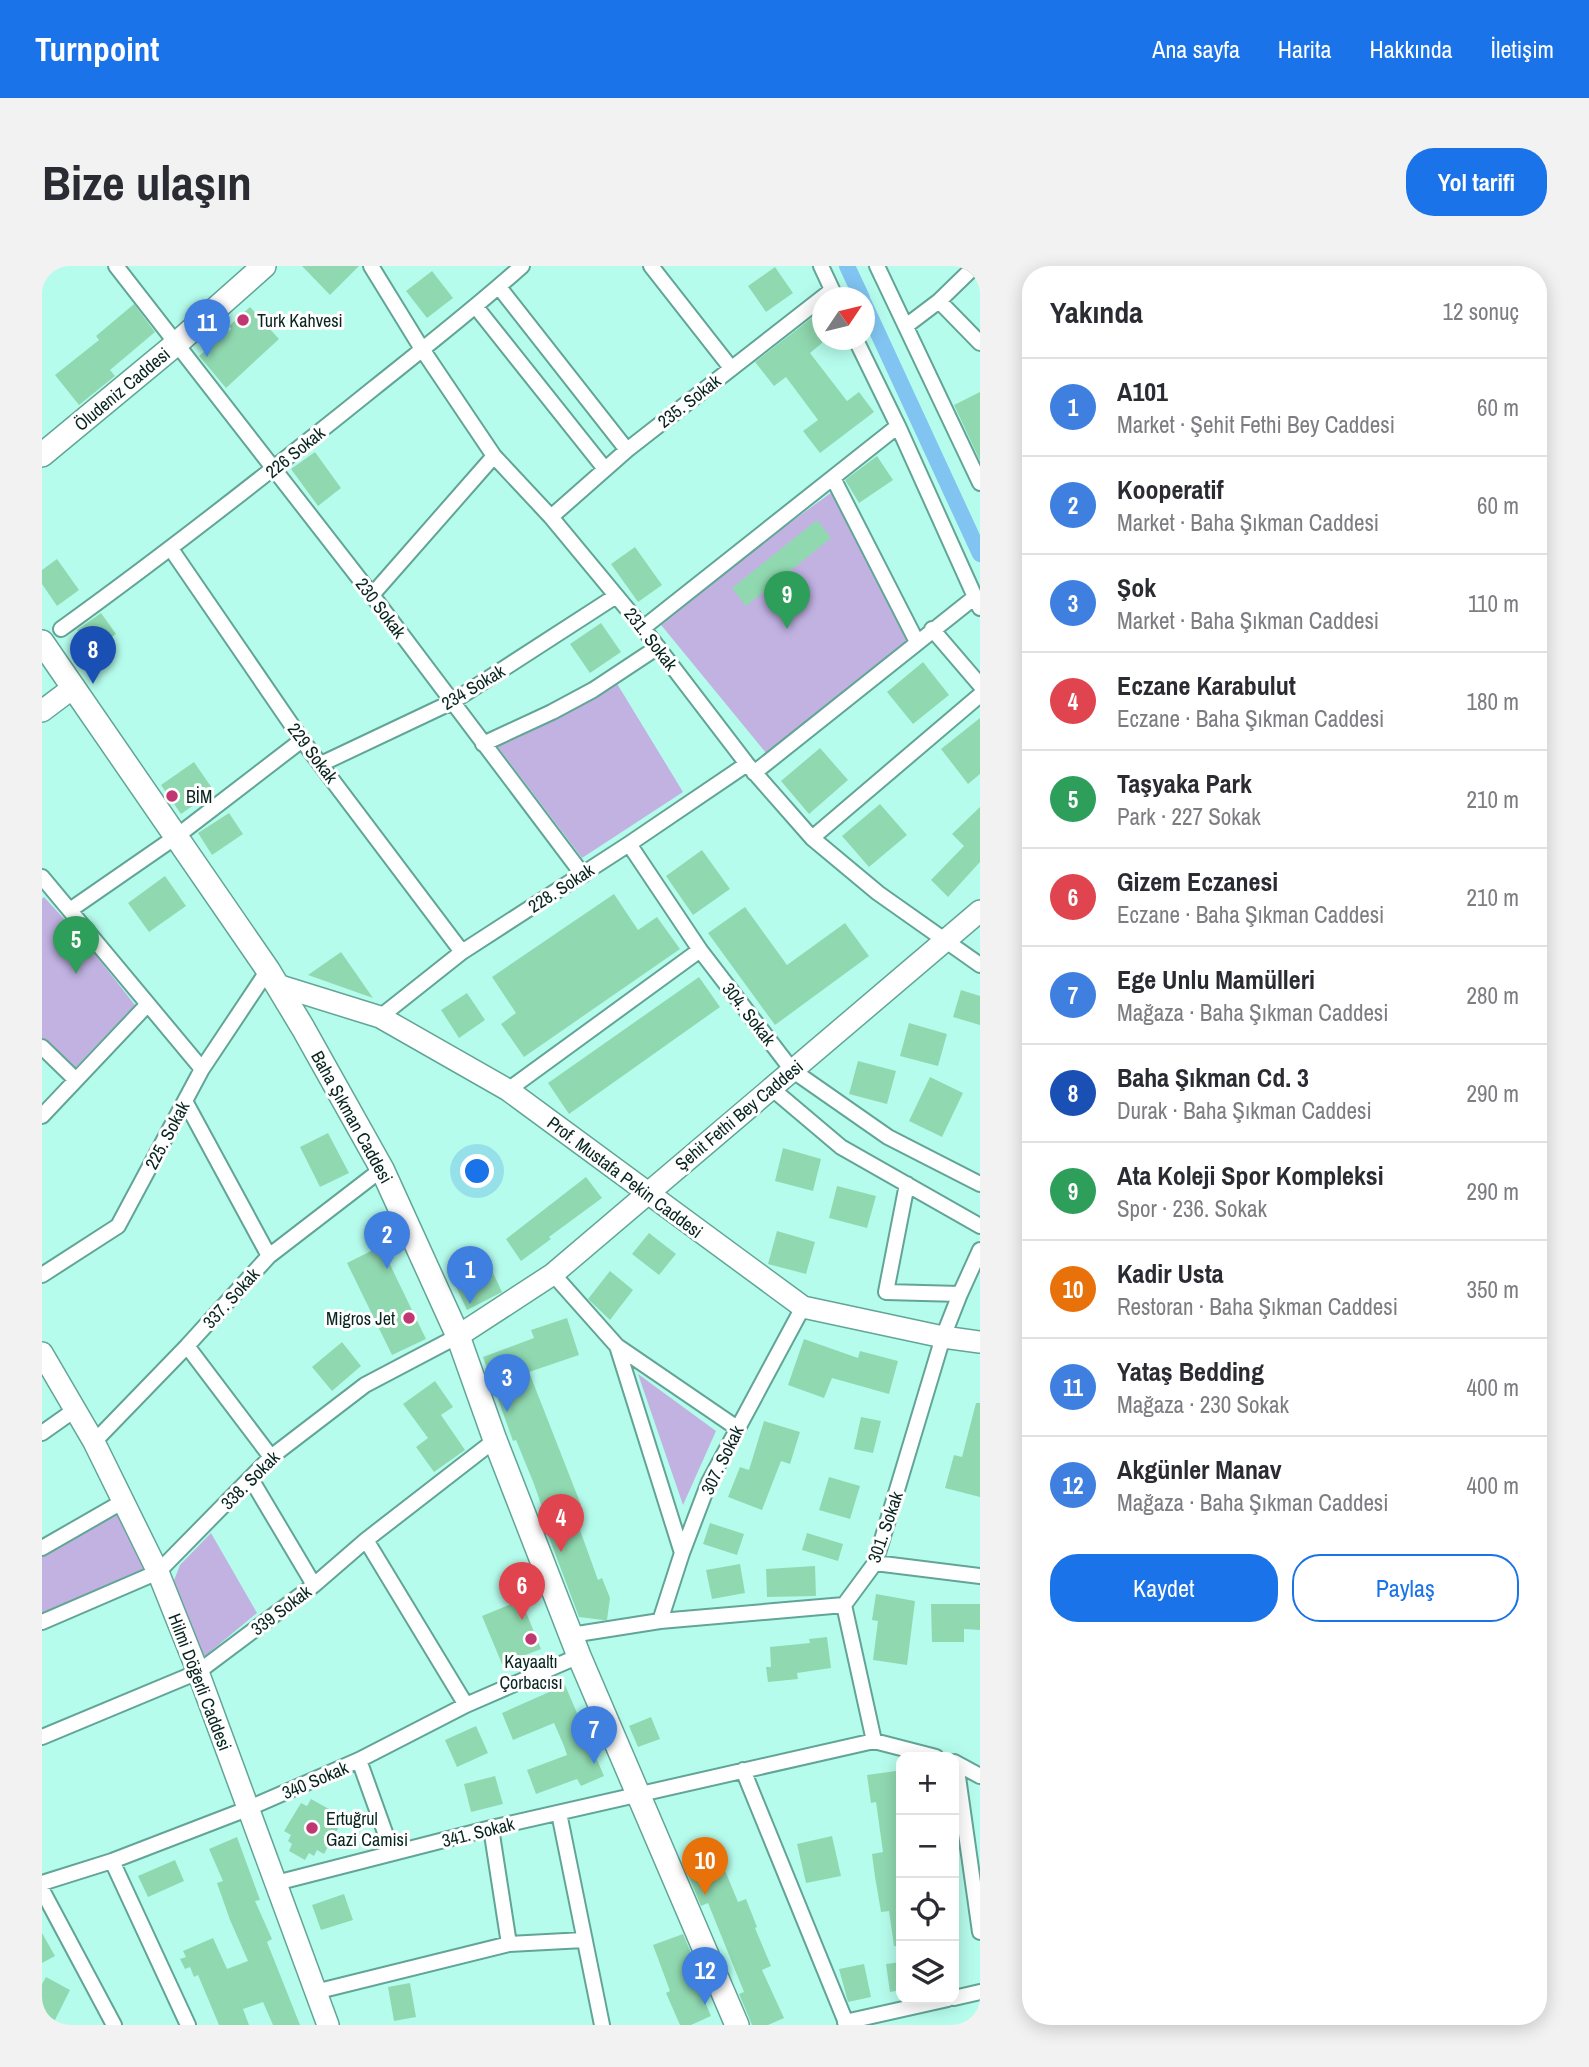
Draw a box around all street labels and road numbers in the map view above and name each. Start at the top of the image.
street label: Öludeniz Caddesi [69,341,175,437]
street label: 235. Sokak [652,368,726,434]
street label: 226 Sokak [260,420,330,484]
street label: 230 Sokak [350,573,412,644]
street label: 231. Sokak [618,602,684,676]
street label: 234 Sokak [437,658,510,716]
street label: 229 Sokak [282,718,344,789]
street label: 228. Sokak [523,857,599,919]
street label: 304. Sokak [716,977,782,1051]
street label: Baha Şıkman Caddesi [305,1046,399,1188]
street label: Şehit Fethi Bey Caddesi [670,1054,808,1176]
street label: 225. Sokak [139,1096,196,1173]
street label: Prof. Mustafa Pekin Caddesi [542,1110,708,1244]
street label: 337. Sokak [197,1262,265,1334]
street label: 307. Sokak [695,1421,750,1499]
street label: 338. Sokak [215,1445,285,1515]
street label: 301. Sokak [861,1487,909,1566]
street label: 339 Sokak [246,1579,317,1641]
street label: Hilmi Döğerli Caddesi [162,1610,238,1754]
street label: 340 Sokak [278,1755,353,1805]
street label: 341. Sokak [439,1811,517,1853]

